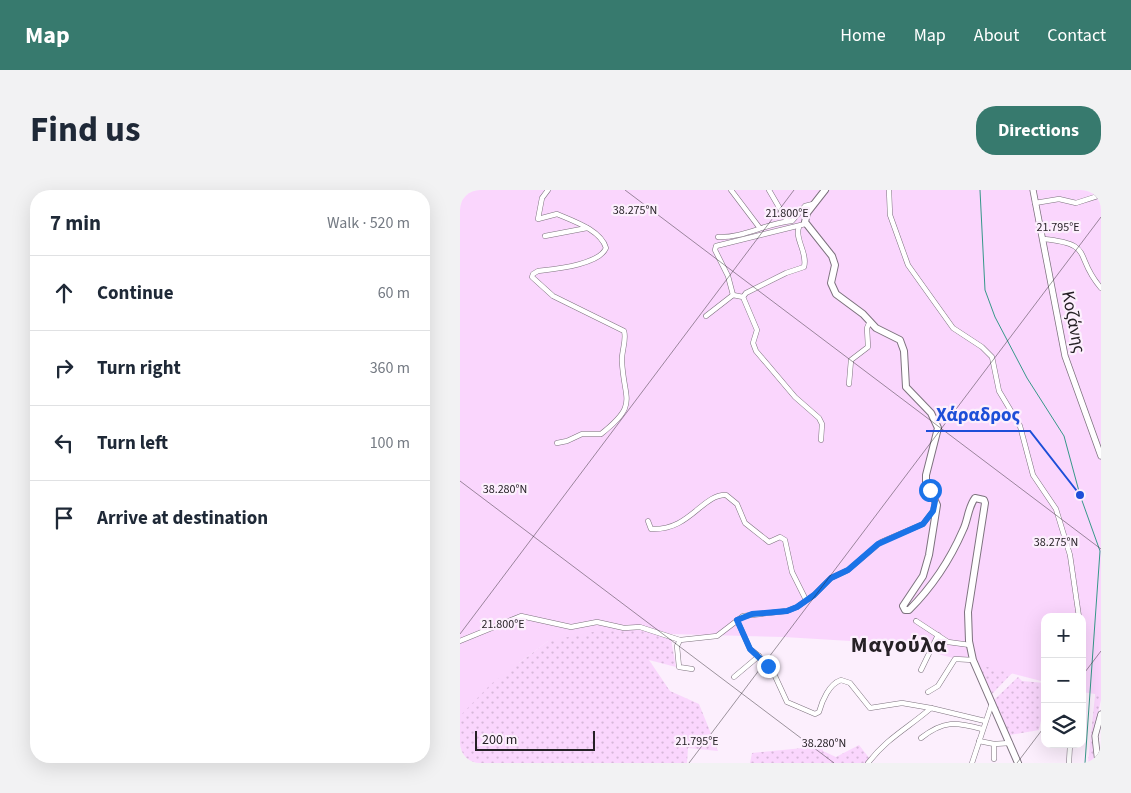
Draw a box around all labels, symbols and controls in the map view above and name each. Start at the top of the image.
text: Map [25,18,70,53]
text: Home [840,23,886,48]
text: Map [914,23,946,48]
text: About [974,23,1019,48]
text: Contact [1047,23,1106,48]
text: Find us [30,105,140,155]
button: Directions [976,106,1101,155]
text: 38.275°N [613,202,657,219]
text: 21.800°E [765,205,809,222]
text: 7 min [50,208,101,238]
text: Walk · 520 m [327,212,410,234]
text: 21.795°E [1036,219,1080,236]
icon: ahead [50,279,78,307]
text: Continue [97,280,174,307]
text: 60 m [378,282,410,304]
street label: Κοζάνης [1055,289,1092,356]
icon: right [50,354,78,382]
text: Turn right [97,355,181,382]
text: 360 m [370,357,410,379]
callout: Χάραδρος [926,397,1030,431]
text: Χάραδρος [936,402,1020,429]
icon: left [50,429,78,457]
text: Turn left [97,430,168,457]
text: 100 m [370,432,410,454]
route start [919,479,942,502]
text: 38.280°N [483,481,527,498]
icon: arrive [50,504,78,532]
text: Arrive at destination [97,505,268,532]
text: 38.275°N [1034,534,1078,551]
map controls [1041,613,1086,748]
button: + [1041,613,1086,658]
text: 21.800°E [481,616,525,633]
district label: Μαγούλα [851,629,947,661]
route end [757,655,780,678]
button: − [1041,658,1086,703]
button: layers [1041,703,1086,748]
scale bar [475,728,595,751]
text: 200 m [482,730,517,750]
text: 21.795°E [675,733,719,750]
text: 38.280°N [802,735,846,752]

